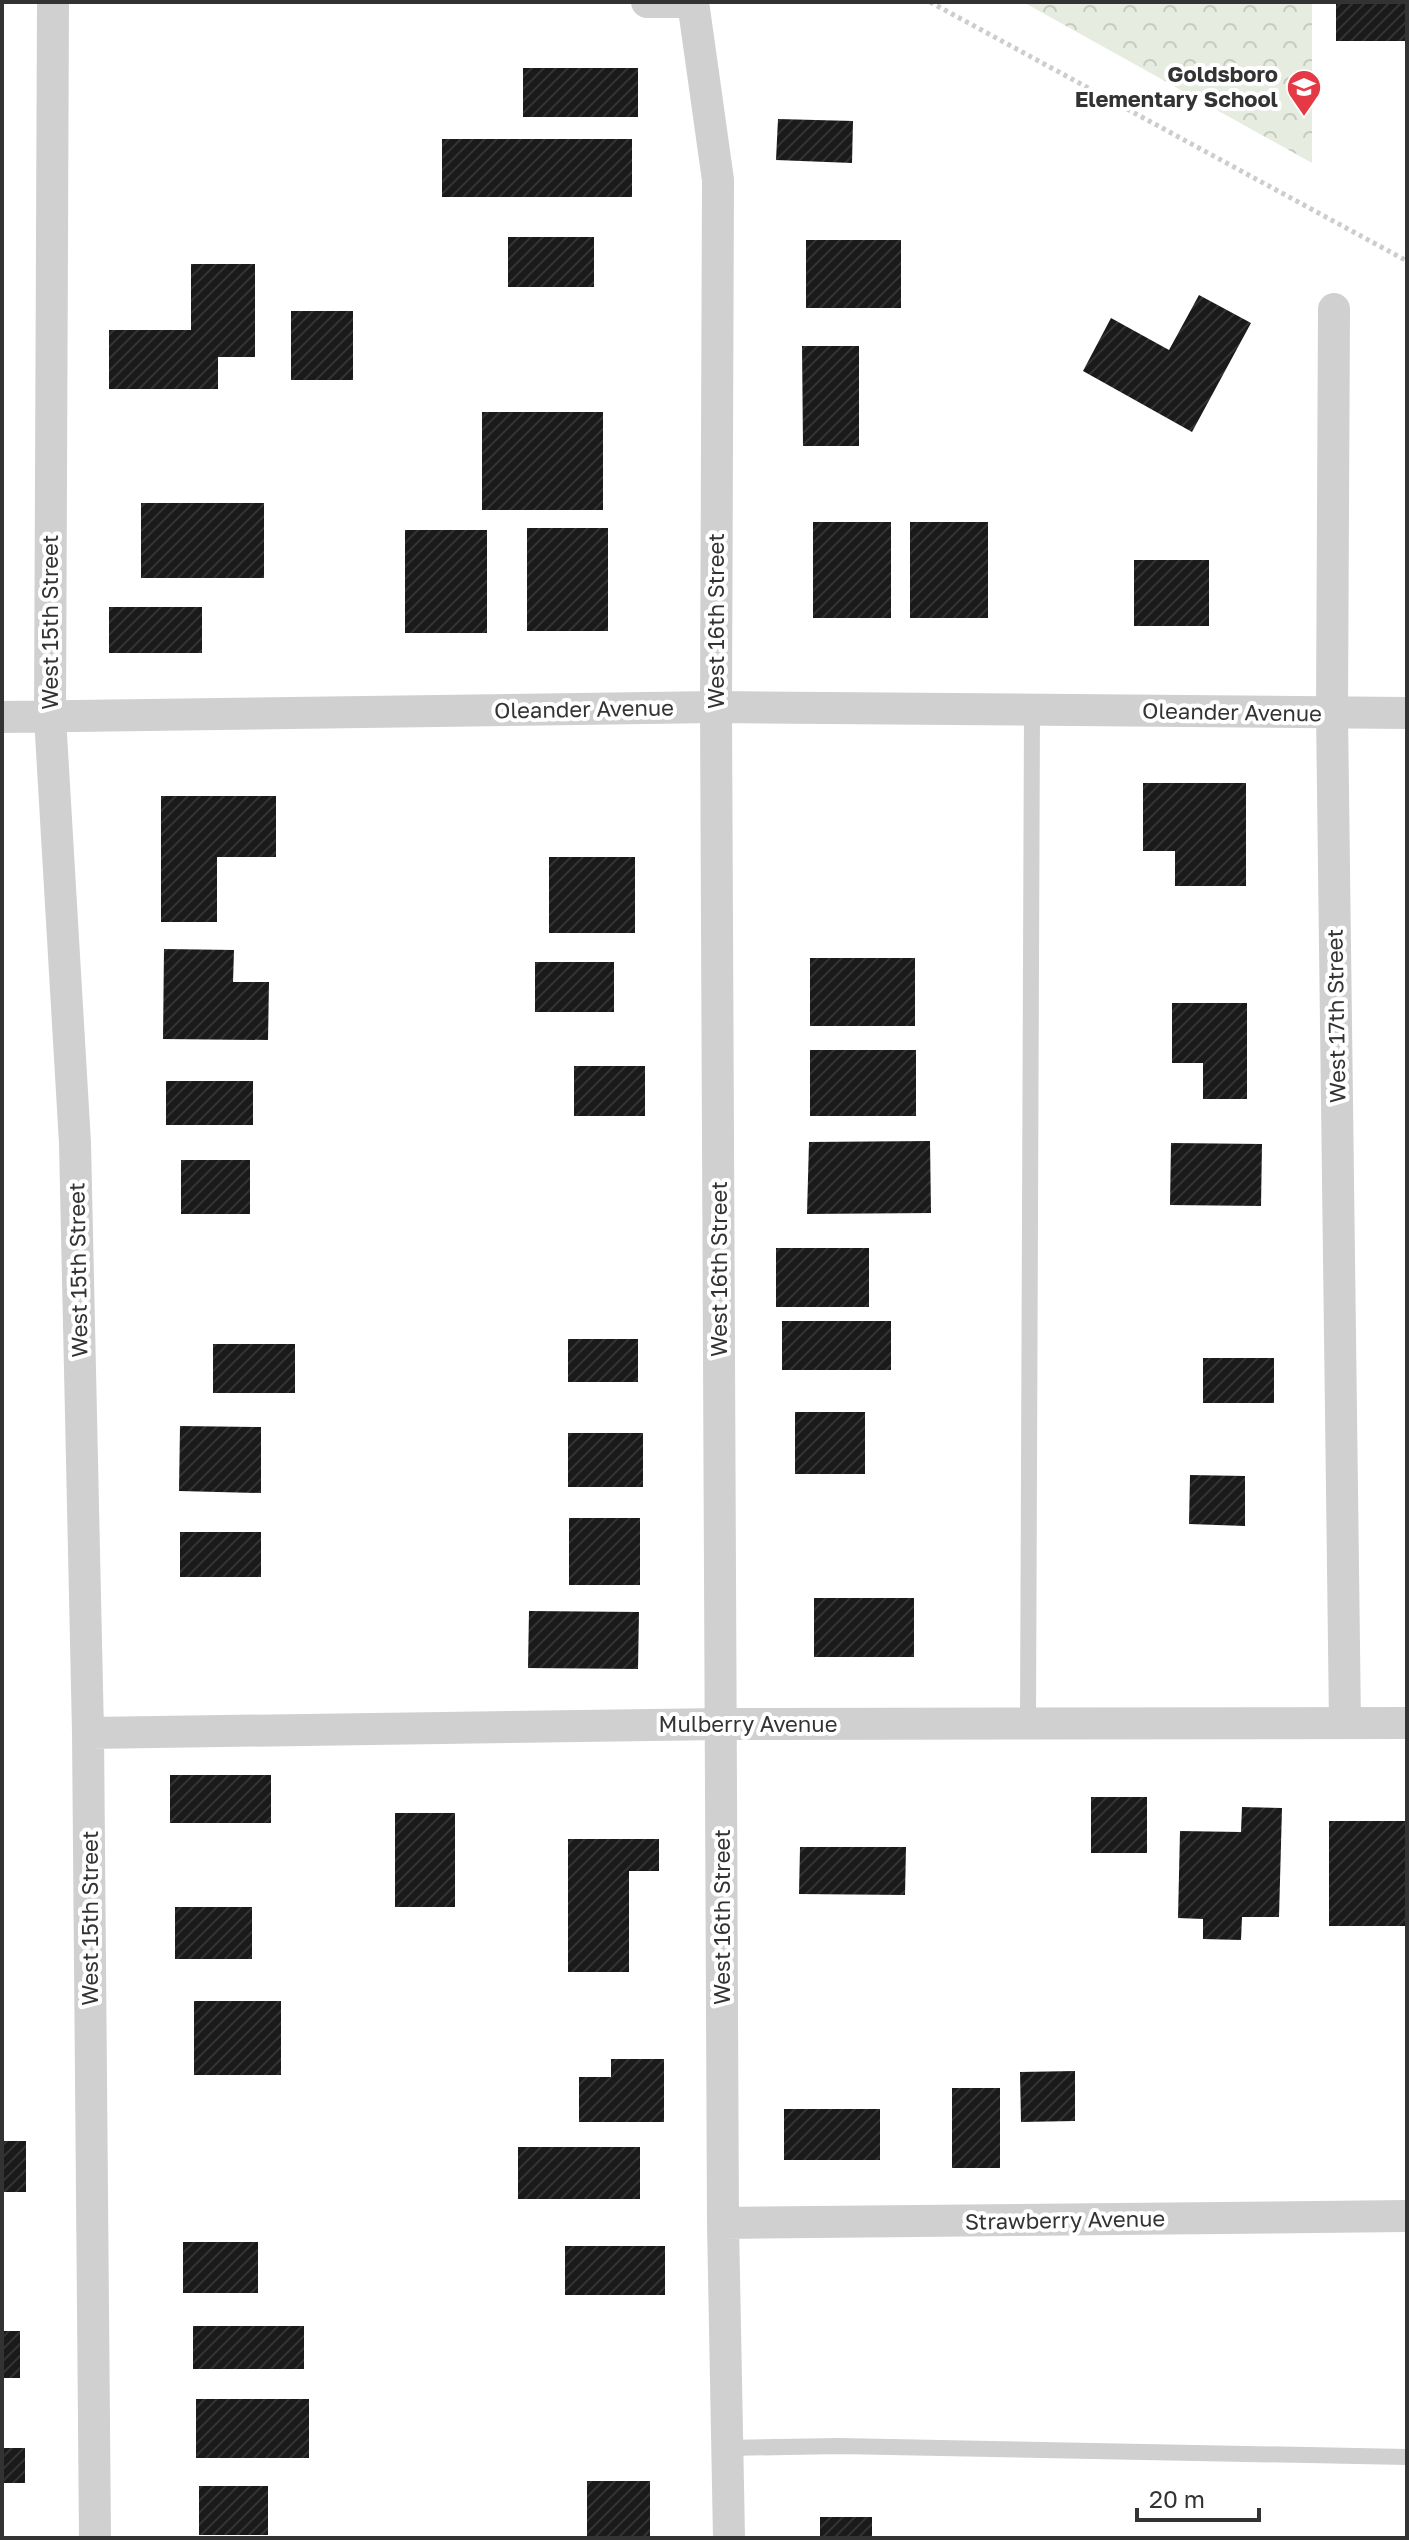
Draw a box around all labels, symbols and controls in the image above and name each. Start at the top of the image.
place label: Goldsboro Elementary School [1075,60,1278,112]
school or university icon: Goldsboro Elementary School [1285,68,1323,118]
street label: West 16th Street [702,533,729,709]
street label: West 15th Street [36,534,63,710]
street label: Oleander Avenue [494,693,674,724]
street label: Oleander Avenue [1142,696,1322,727]
street label: West 17th Street [1320,929,1351,1103]
street label: West 16th Street [705,1181,732,1357]
street label: West 15th Street [62,1182,93,1358]
street label: Mulberry Avenue [659,1710,837,1737]
street label: West 16th Street [708,1829,735,2005]
street label: West 15th Street [76,1830,103,2006]
street label: Strawberry Avenue [965,2204,1165,2235]
scale bar [1137,2472,1259,2522]
text: 20 m [1149,2484,1205,2513]

